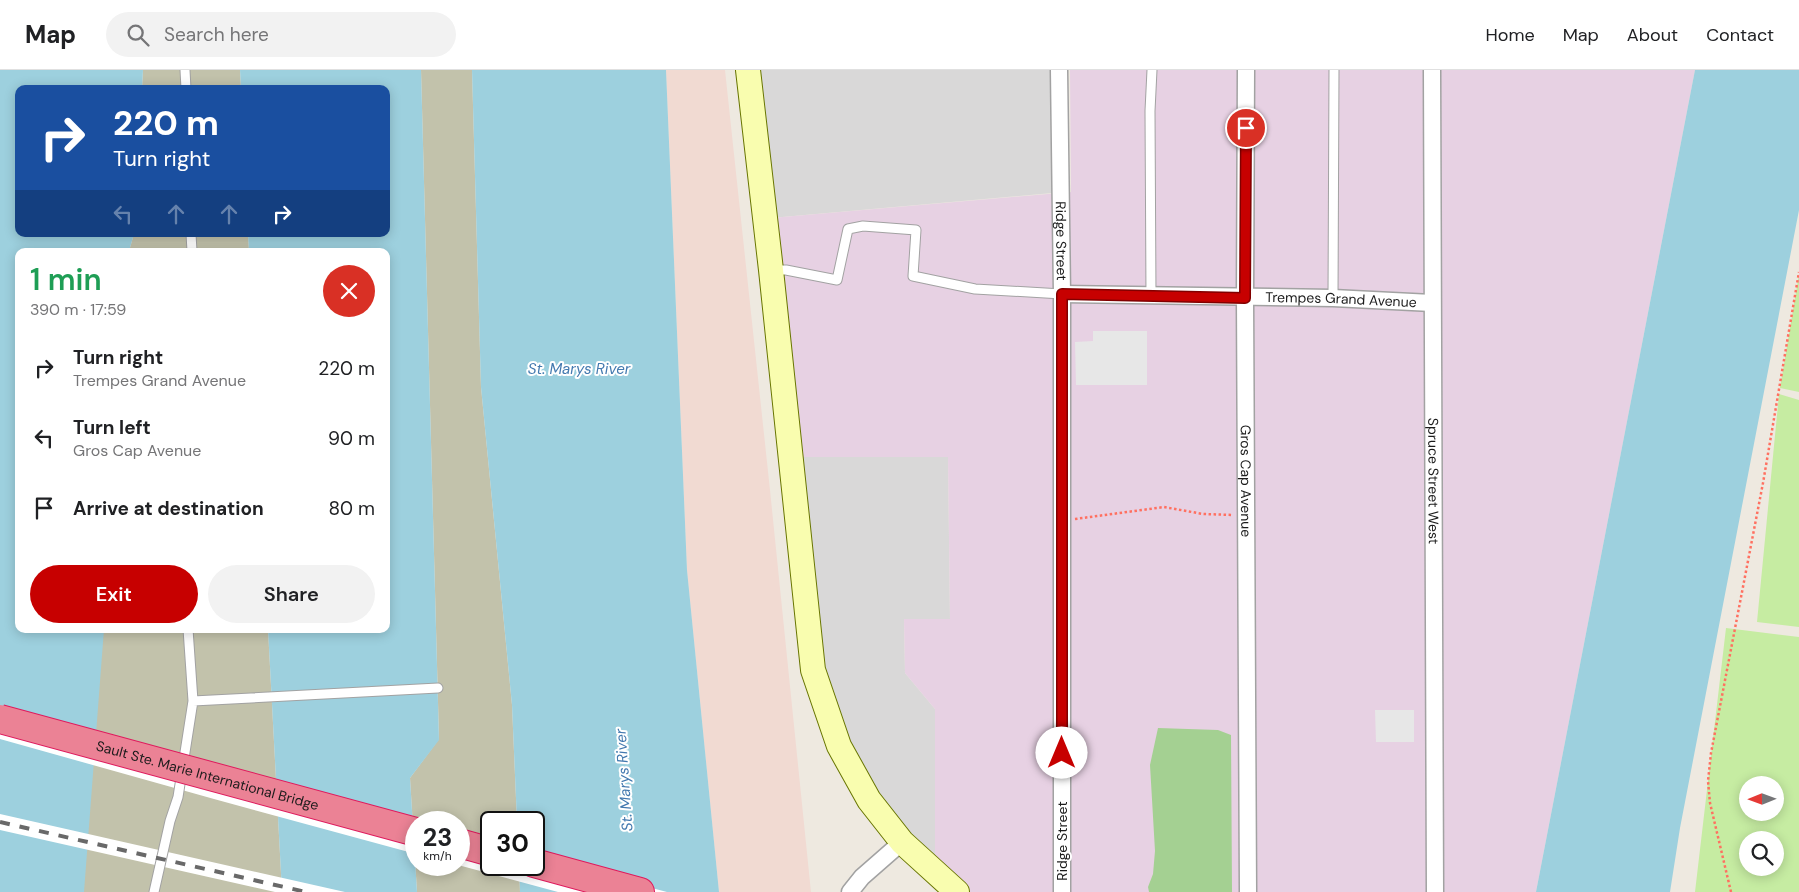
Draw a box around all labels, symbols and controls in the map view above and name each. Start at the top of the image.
search box [106,12,456,57]
text: Map [25,19,76,50]
icon: search [124,21,152,49]
text: Search here [164,22,269,47]
text: Home [1485,23,1535,47]
text: Map [1563,23,1599,47]
text: About [1627,23,1678,47]
text: Contact [1706,23,1774,47]
text: 220 m [113,100,219,146]
icon: right [30,105,95,170]
pin [1225,107,1267,149]
icon: arrive [1232,114,1260,142]
text: Turn right [113,144,210,173]
icon: left [109,200,137,228]
icon: ahead [162,200,190,228]
icon: ahead [215,200,243,228]
icon: right [268,200,296,228]
street label: Ridge Street [1052,201,1071,281]
text: 1 min [30,260,102,299]
button: close [323,265,375,317]
street label: Trempes Grand Avenue [1265,288,1417,311]
text: 390 m · 17:59 [30,299,126,320]
text: Turn right [73,345,163,370]
icon: right [30,354,58,382]
text: 220 m [318,356,375,381]
water label: St. Marys River [528,359,631,379]
text: Trempes Grand Avenue [73,370,246,391]
text: Turn left [73,415,151,440]
street label: Spruce Street West [1424,418,1443,544]
icon: left [30,424,58,452]
street label: Gros Cap Avenue [1237,425,1255,537]
text: 90 m [328,426,375,451]
text: Gros Cap Avenue [73,440,201,461]
icon: arrive [30,494,58,522]
text: Arrive at destination [73,496,264,521]
text: 80 m [328,496,375,521]
button: Exit [30,565,198,623]
button: Share [208,565,375,623]
position arrow [1035,726,1087,778]
water label: St. Marys River [610,728,638,832]
street label: Sault Ste. Marie International Bridge [94,737,321,814]
north arrow [1739,776,1784,821]
map controls [1739,776,1784,876]
street label: Ridge Street [1053,801,1071,881]
speed limit sign: 30 [480,811,545,876]
text: 23 [423,821,452,854]
button: search [1739,831,1784,876]
text: km/h [423,848,452,864]

